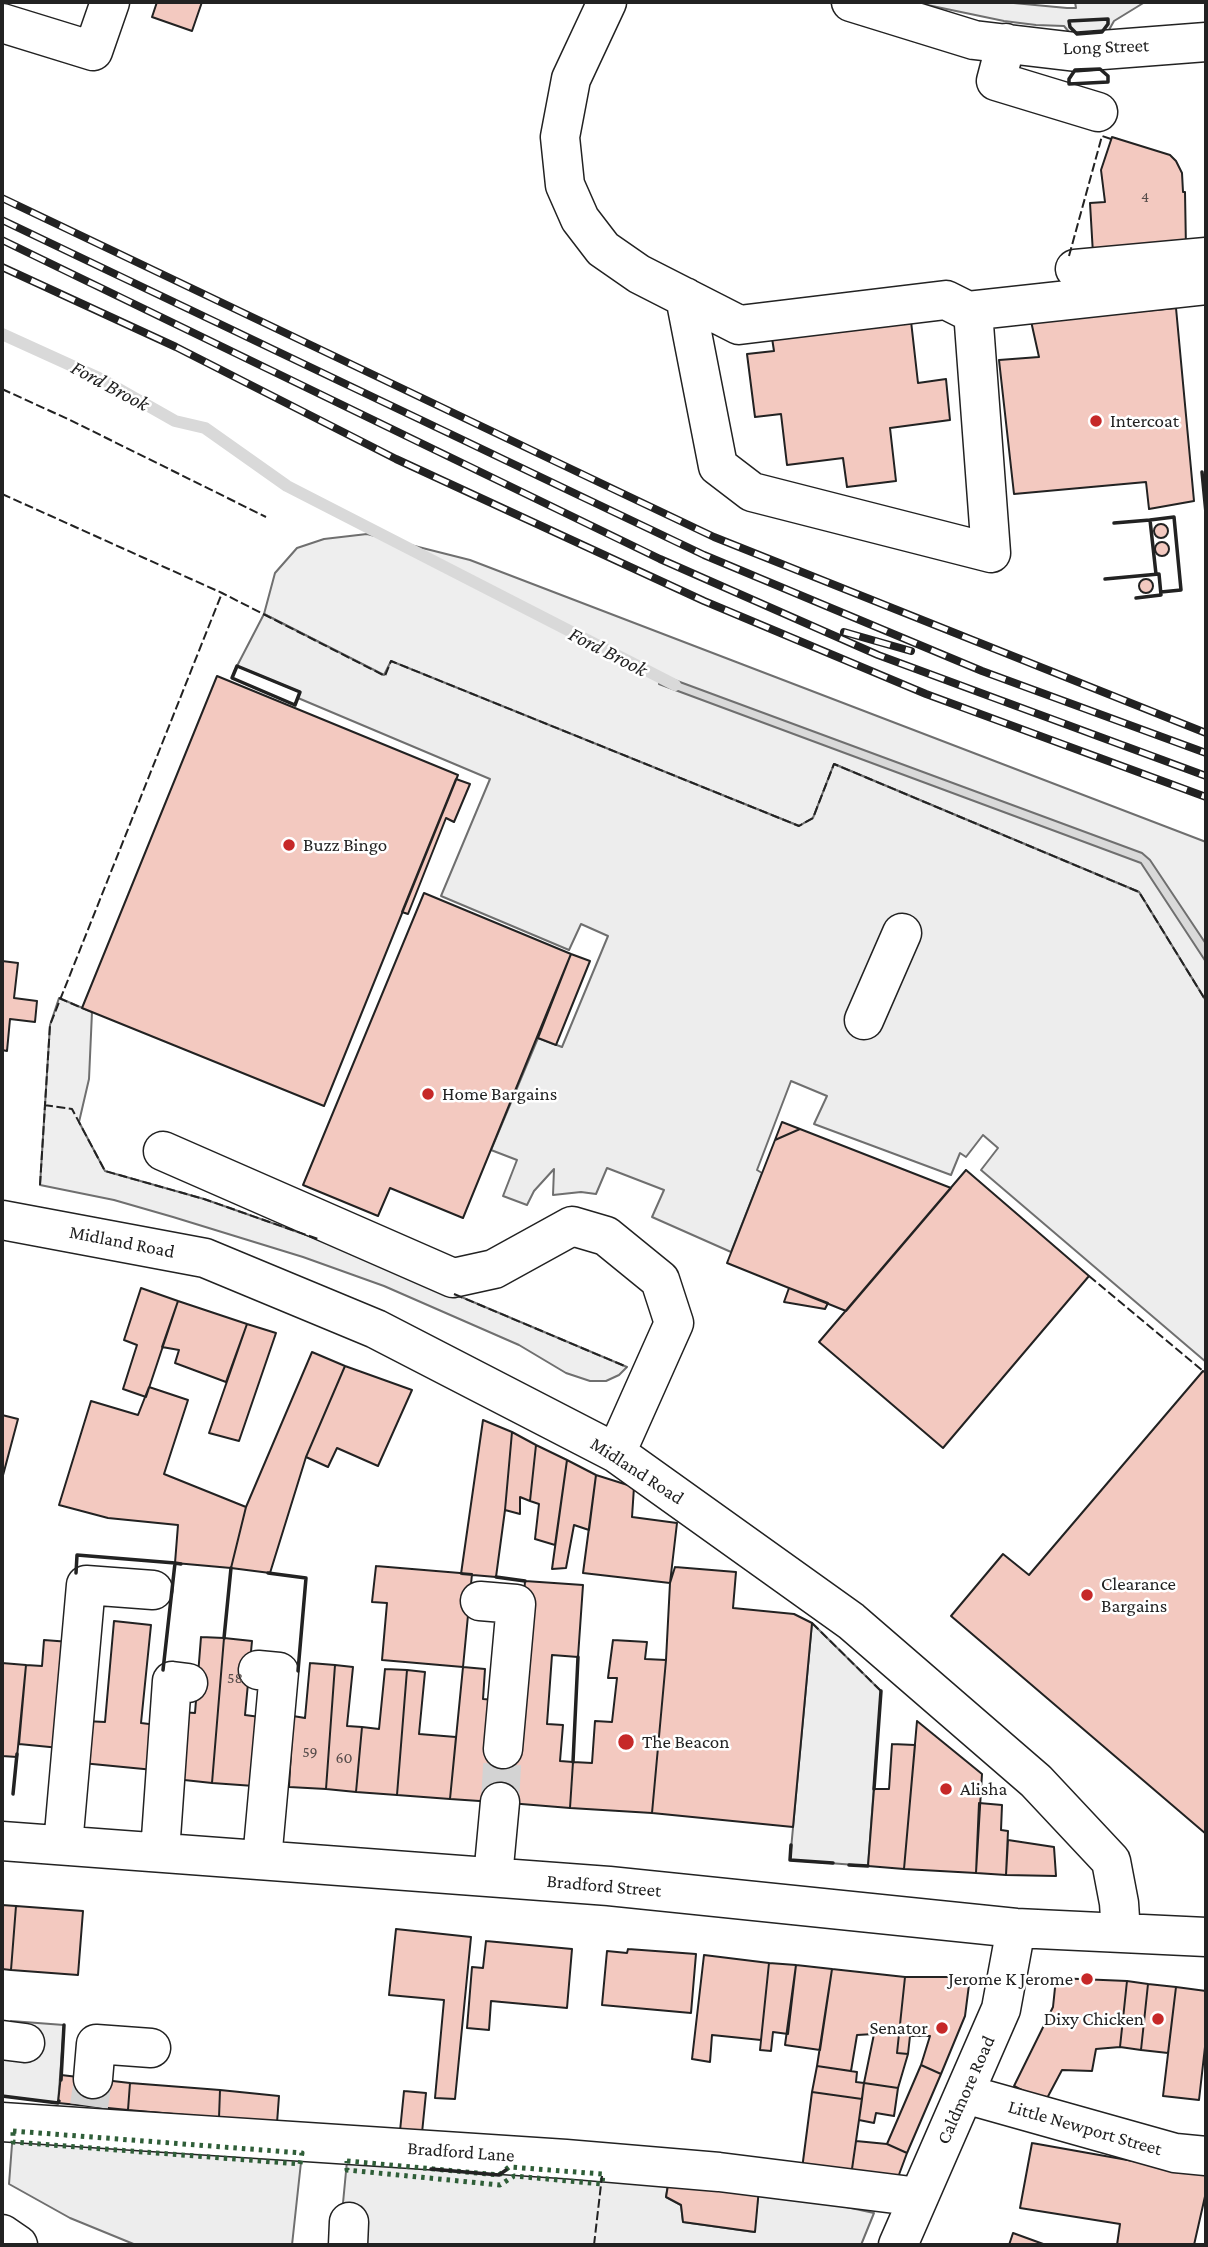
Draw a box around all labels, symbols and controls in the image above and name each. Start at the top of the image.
street label: Long Street [1062,34,1150,60]
house number: 4 [1141,187,1149,207]
water label: Ford Brook [67,355,153,417]
place label: Intercoat [1110,410,1179,432]
marker: Intercoat [1088,413,1104,429]
water label: Ford Brook [564,621,652,683]
place label: Buzz Bingo [303,834,387,856]
marker: Buzz Bingo [281,837,297,853]
place label: Home Bargains [442,1083,557,1105]
marker: Home Bargains [420,1086,436,1102]
street label: Midland Road [67,1221,177,1263]
street label: Midland Road [586,1432,688,1510]
place label: Clearance Bargains [1101,1573,1176,1617]
marker: Clearance Bargains [1079,1587,1095,1603]
house number: 58 [227,1668,243,1688]
place label: The Beacon [642,1731,729,1753]
marker: The Beacon [616,1732,636,1752]
house number: 59 [302,1742,318,1762]
house number: 60 [335,1748,353,1768]
place label: Alisha [960,1778,1007,1800]
marker: Alisha [938,1781,954,1797]
street label: Bradford Street [546,1870,662,1902]
place label: Jerome K Jerome [948,1968,1073,1990]
marker: Jerome K Jerome [1079,1971,1095,1987]
place label: Dixy Chicken [1044,2008,1144,2030]
marker: Dixy Chicken [1150,2011,1166,2027]
place label: Senator [869,2017,928,2039]
marker: Senator [934,2020,950,2036]
street label: Caldmore Road [932,2032,1000,2148]
street label: Little Newport Street [1005,2095,1165,2161]
street label: Bradford Lane [407,2137,515,2167]

